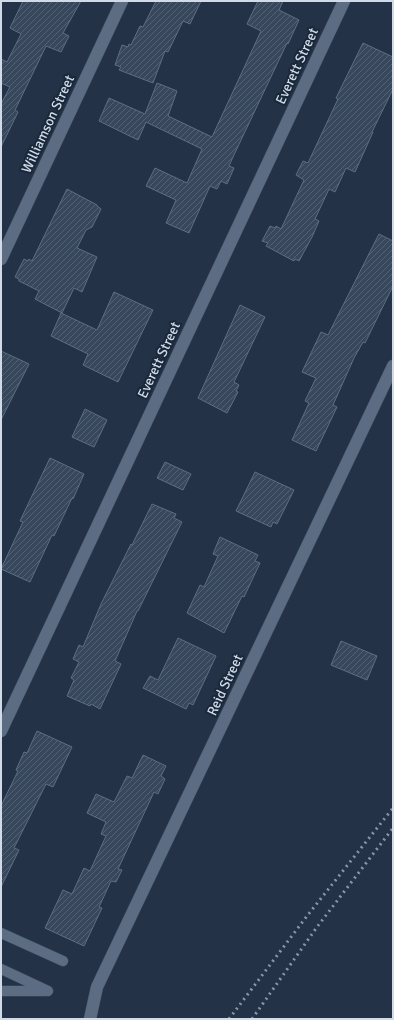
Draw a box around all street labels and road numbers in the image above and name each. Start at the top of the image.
street label: Everett Street [272,25,322,107]
street label: Williamson Street [18,72,78,176]
street label: Everett Street [134,319,184,401]
street label: Reid Street [203,651,247,719]

